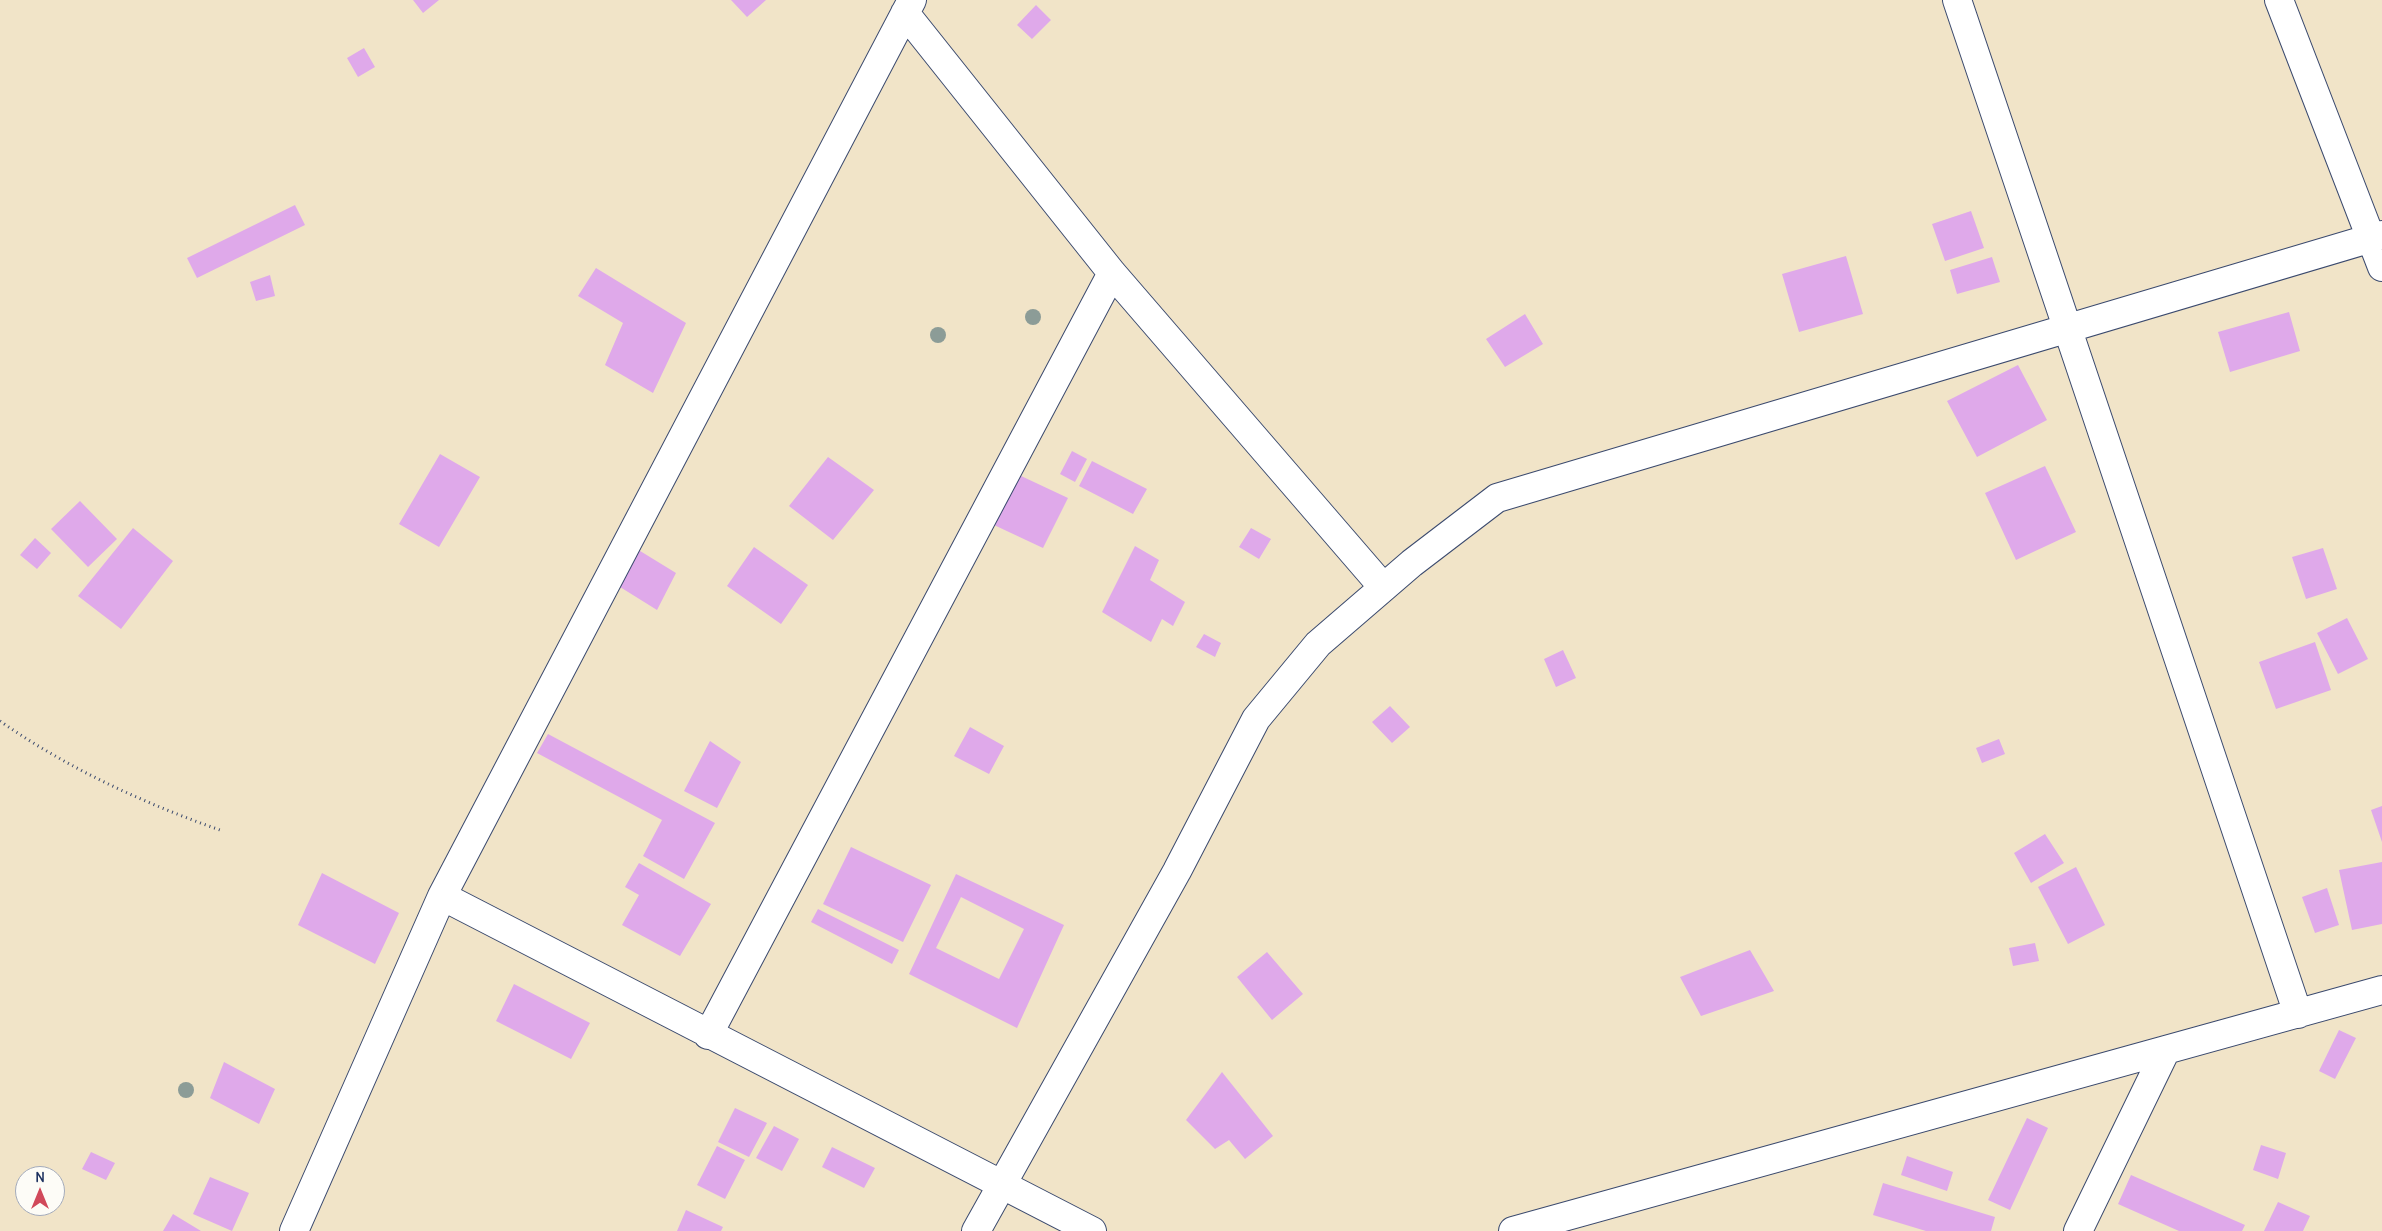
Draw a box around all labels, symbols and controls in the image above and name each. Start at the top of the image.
north arrow [15,1166,65,1216]
text: N [35,1168,45,1186]

